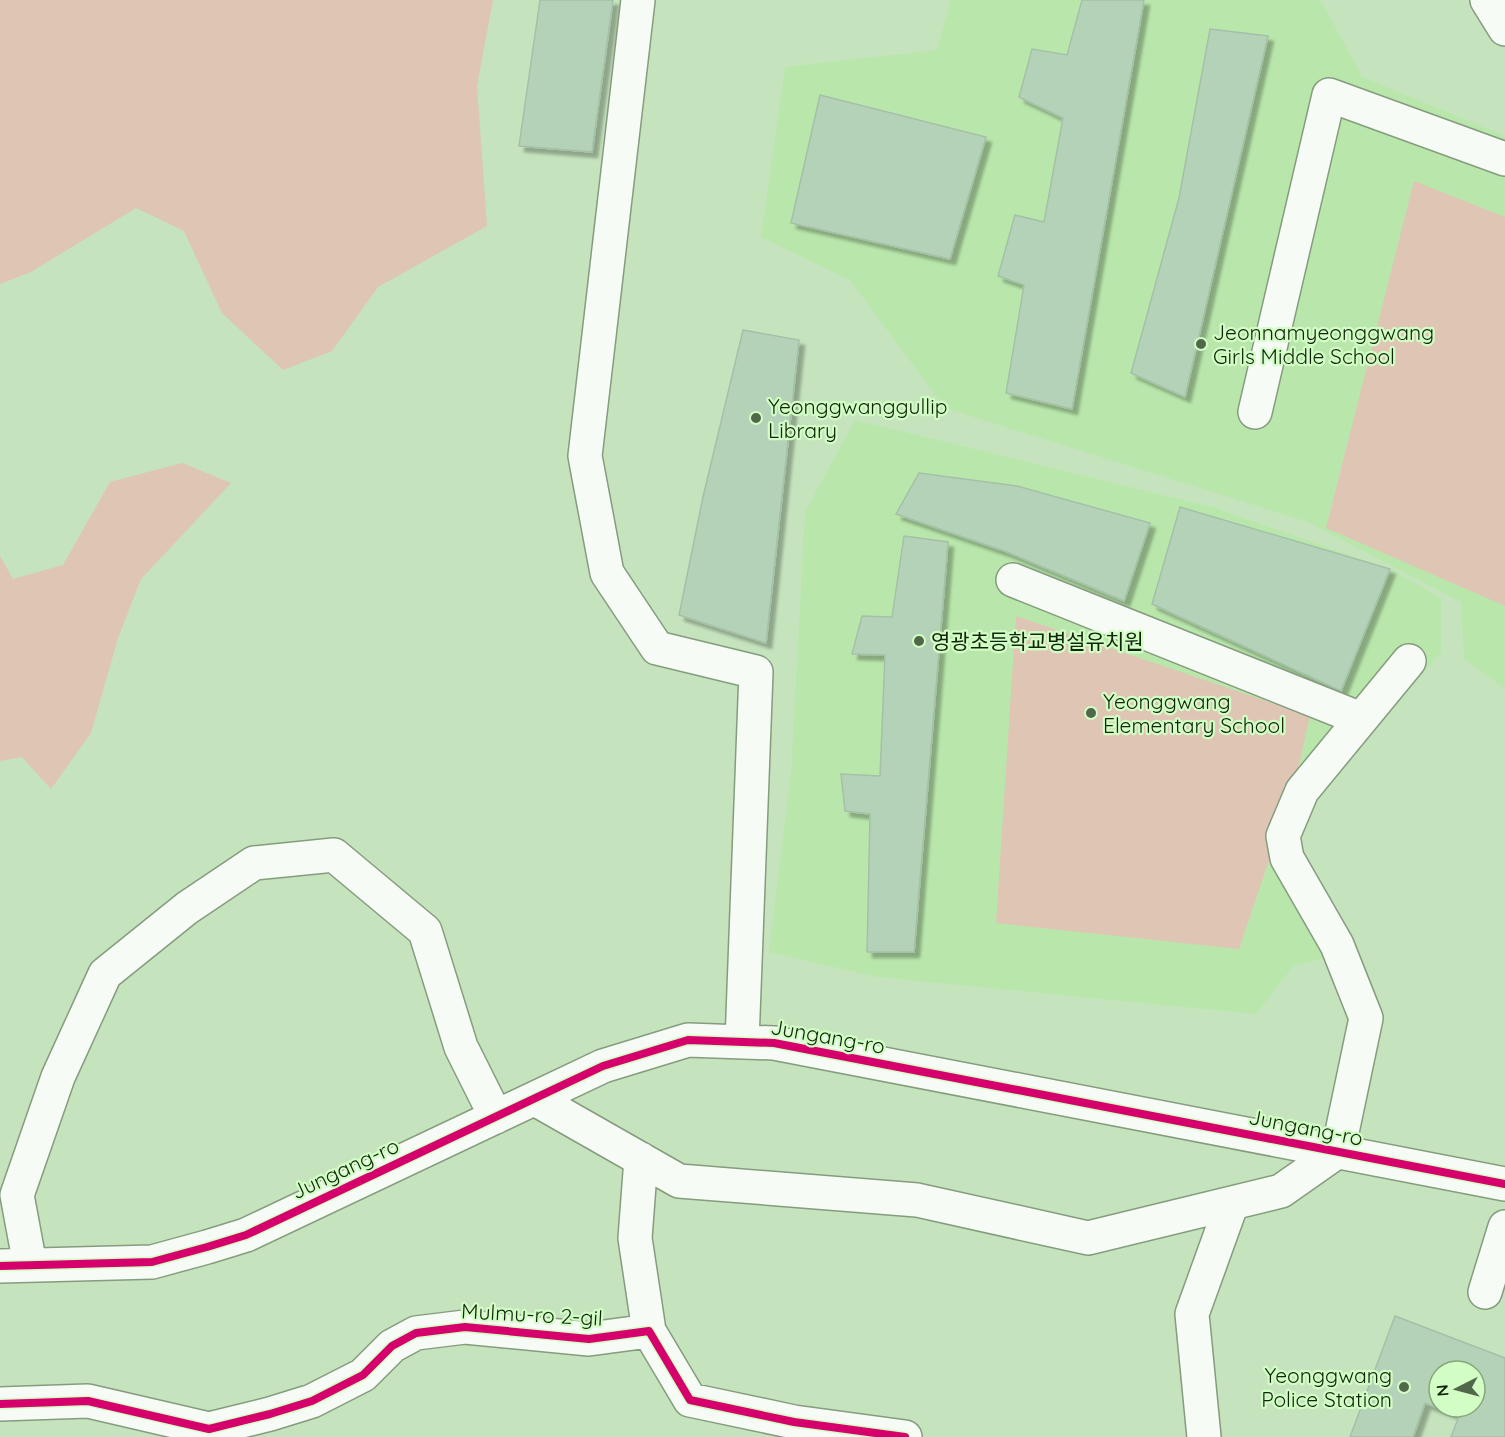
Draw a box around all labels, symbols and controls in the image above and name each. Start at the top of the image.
place label: Jeonnamyeonggwang Girls Middle School [1213,319,1434,369]
marker: Jeonnamyeonggwang Girls Middle School [1194,337,1208,351]
place label: Yeonggwanggullip Library [768,393,947,443]
marker: Yeonggwanggullip Library [749,411,763,425]
place label: 영광초등학교병설유치원 [931,628,1144,654]
marker: 영광초등학교병설유치원 [912,634,926,648]
place label: Yeonggwang Elementary School [1103,688,1285,738]
marker: Yeonggwang Elementary School [1084,706,1098,720]
street label: Jungang-ro [769,1013,887,1059]
street label: Jungang-ro [1247,1103,1365,1151]
street label: Jungang-ro [287,1132,403,1204]
street label: Mulmu-ro 2-gil [461,1297,603,1331]
north arrow [1427,1359,1487,1419]
place label: Yeonggwang Police Station [1261,1362,1392,1412]
marker: Yeonggwang Police Station [1397,1380,1411,1394]
text: N [1432,1384,1453,1397]

